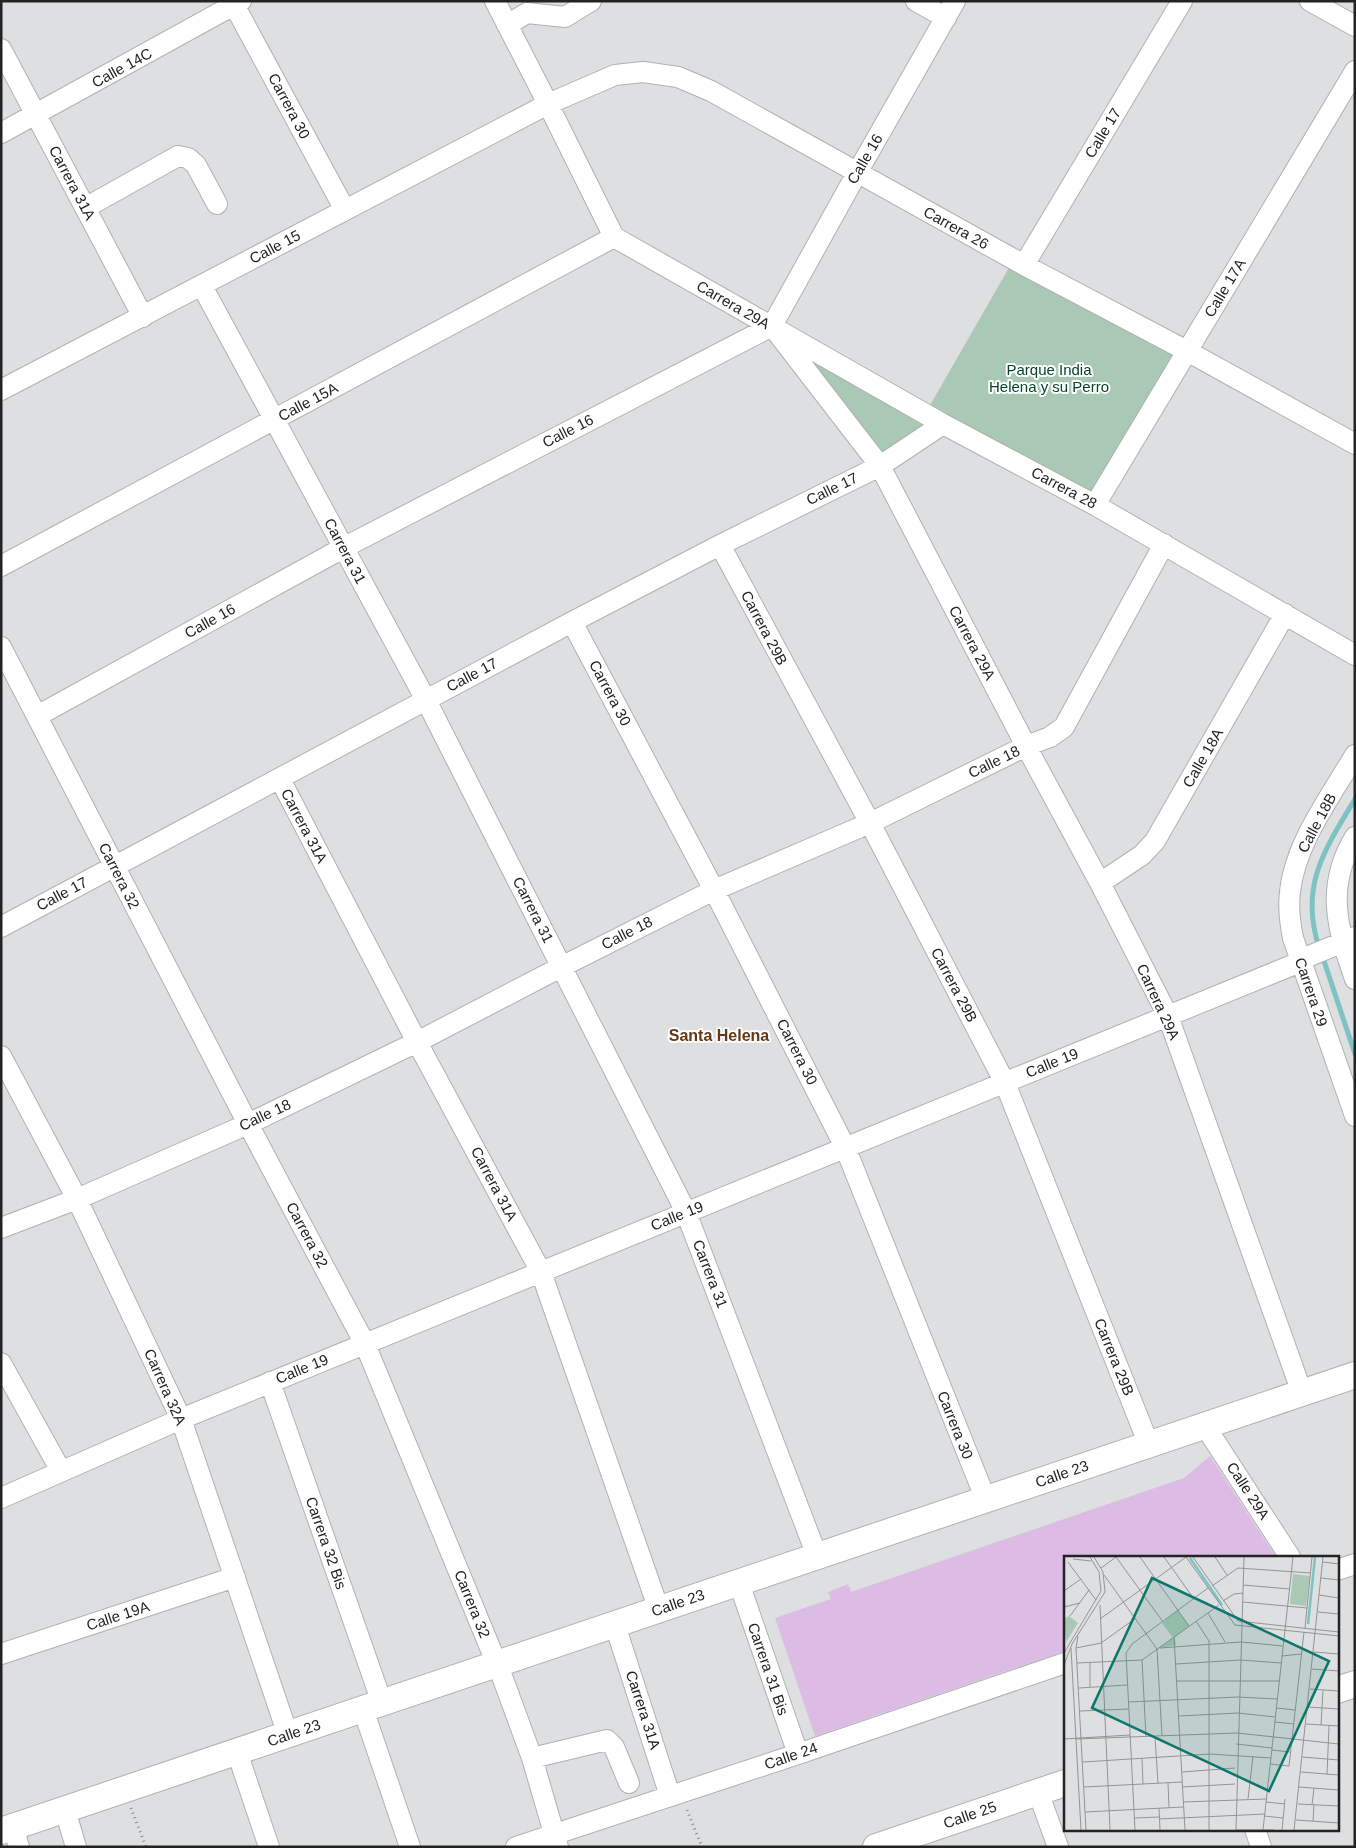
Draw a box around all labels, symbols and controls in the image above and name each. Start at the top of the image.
street label: Calle 14C [89,44,155,91]
street label: Carrera 30 [265,70,314,141]
street label: Calle 17 [1081,105,1124,161]
street label: Calle 16 [843,131,886,187]
street label: Carrera 31A [46,143,99,223]
street label: Carrera 26 [921,203,992,252]
street label: Calle 15 [246,226,303,267]
street label: Calle 17A [1201,255,1249,320]
street label: Carrera 29A [694,277,773,332]
park label: Parque India Helena y su Perro [989,361,1109,395]
street label: Calle 15A [275,379,340,424]
street label: Calle 16 [539,410,596,451]
street label: Carrera 28 [1029,463,1100,512]
street label: Calle 17 [803,469,860,508]
street label: Carrera 31 [321,515,370,586]
street label: Carrera 29B [738,588,791,668]
street label: Calle 16 [182,600,238,641]
street label: Carrera 29A [946,603,999,683]
street label: Calle 17 [443,654,500,695]
street label: Carrera 30 [586,657,635,728]
street label: Calle 18A [1179,725,1226,790]
street label: Calle 18 [965,742,1022,781]
street label: Carrera 31A [278,786,331,866]
street label: Calle 18B [1294,790,1339,855]
street label: Carrera 32 [96,840,143,912]
street label: Calle 17 [33,873,90,914]
street label: Carrera 31 [510,874,557,946]
street label: Calle 18 [598,912,655,953]
street label: Carrera 29B [928,945,981,1025]
street label: Carrera 29 [1292,955,1331,1029]
street label: Carrera 29A [1133,961,1183,1042]
street label: Carrera 30 [774,1016,821,1088]
district label: Santa Helena [669,1027,769,1044]
street label: Calle 19 [1023,1044,1081,1081]
street label: Calle 18 [236,1095,293,1134]
street label: Carrera 31A [468,1144,521,1224]
street label: Calle 19 [648,1197,706,1234]
street label: Carrera 32 [283,1199,332,1270]
street label: Carrera 31 [690,1237,731,1310]
street label: Carrera 29B [1091,1316,1138,1398]
street label: Carrera 32A [141,1346,190,1428]
street label: Calle 19 [273,1350,331,1387]
street label: Carrera 30 [934,1388,977,1461]
street label: Calle 23 [1033,1457,1091,1491]
street label: Calle 29A [1224,1459,1273,1523]
street label: Carrera 32 Bis [303,1494,350,1591]
inset map [1064,1556,1338,1830]
street label: Carrera 32 [451,1567,494,1640]
street label: Calle 23 [649,1586,707,1620]
street label: Calle 19A [84,1597,151,1634]
street label: Carrera 31 Bis [745,1620,792,1717]
street label: Carrera 31A [623,1668,664,1751]
street label: Calle 23 [265,1716,323,1750]
street label: Calle 24 [762,1739,820,1773]
street label: Calle 25 [941,1798,999,1832]

